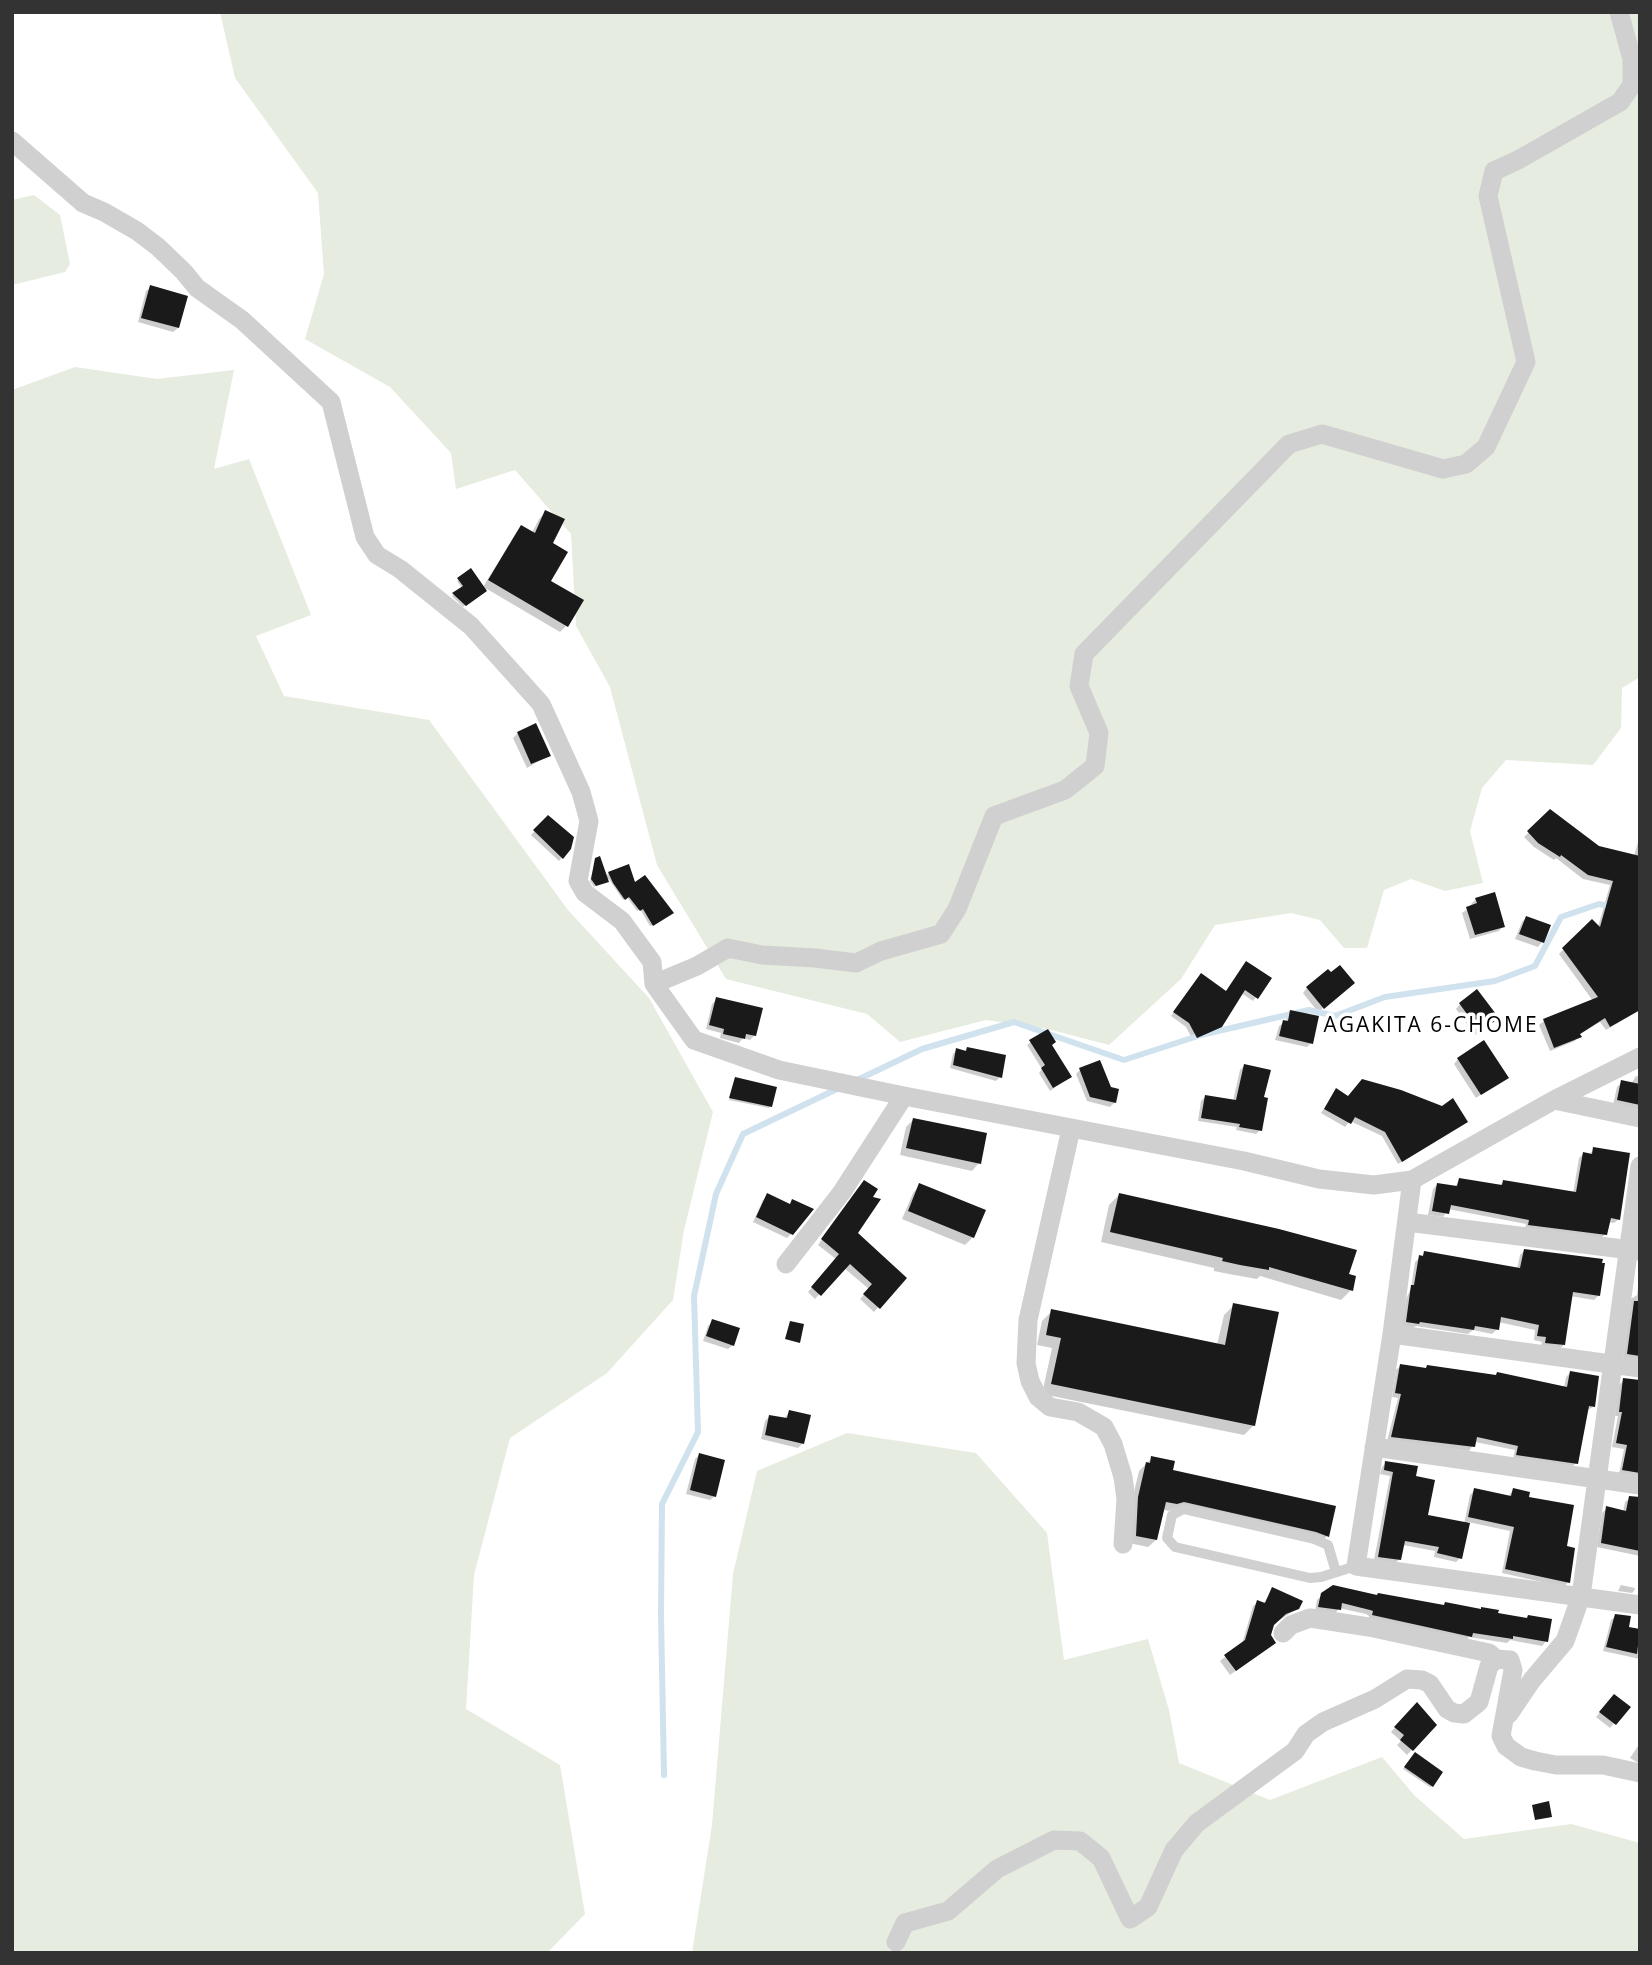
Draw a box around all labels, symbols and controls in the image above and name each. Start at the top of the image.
district label: AGAKITA 6-CHOME [1325,1013,1537,1039]

